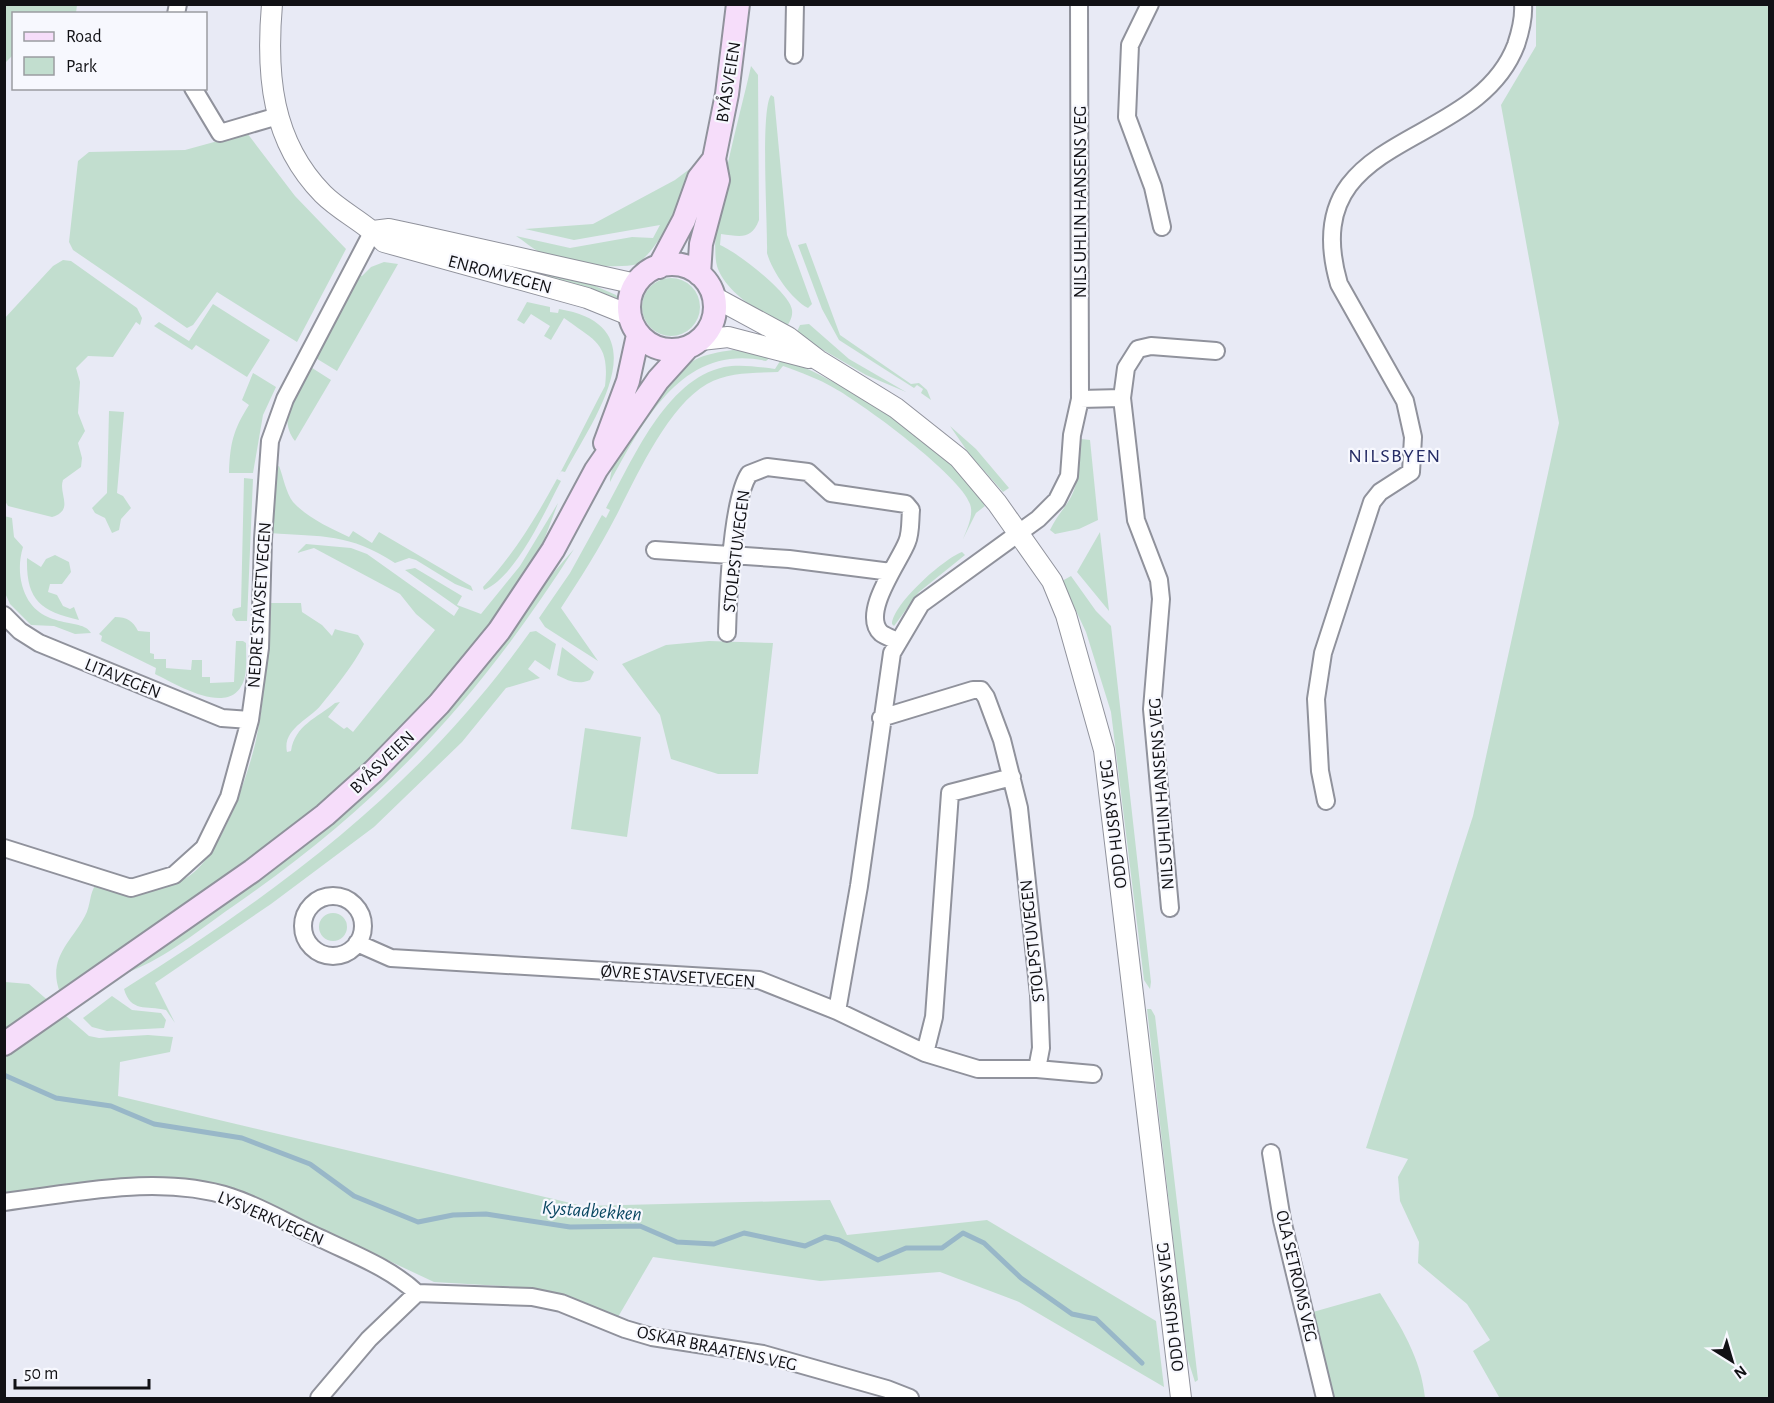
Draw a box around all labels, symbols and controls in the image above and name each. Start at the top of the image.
legend [12,12,207,90]
text: Road [66,28,102,46]
street label: BYÅSVEIEN [711,40,744,124]
text: Park [66,58,98,76]
street label: NILS UHLIN HANSENS VEG [1072,106,1090,298]
street label: ENROMVEGEN [446,252,554,297]
district label: NILSBYEN [1348,446,1442,466]
street label: STOLPSTUVEGEN [721,489,753,613]
street label: NEDRE STAVSETVEGEN [245,521,275,689]
street label: LITAVEGEN [82,656,163,702]
street label: NILS UHLIN HANSENS VEG [1146,697,1178,891]
street label: BYÅSVEIEN [345,726,418,798]
street label: ODD HUSBYS VEG [1097,758,1131,889]
street label: STOLPSTUVEGEN [1018,879,1048,1003]
street label: ØVRE STAVSETVEGEN [600,963,756,991]
street label: LYSVERKVEGEN [215,1188,326,1249]
water label: Kystadbekken [541,1198,643,1224]
street label: OLA SETROMS VEG [1272,1209,1320,1344]
street label: ODD HUSBYS VEG [1154,1241,1188,1372]
street label: OSKAR BRAATENS VEG [635,1323,798,1375]
north arrow [1702,1331,1762,1391]
scale bar [15,1352,148,1390]
text: N [1731,1362,1750,1382]
text: 50 m [24,1365,58,1383]

